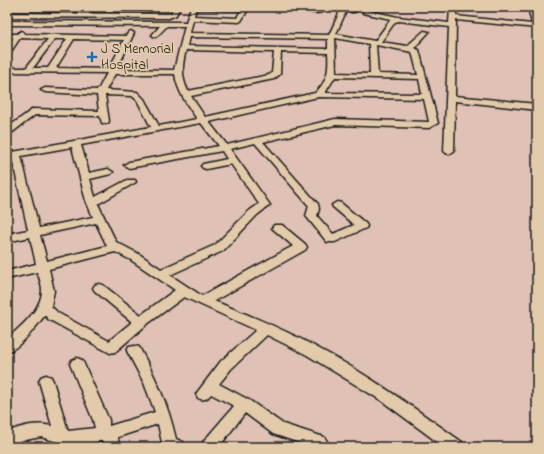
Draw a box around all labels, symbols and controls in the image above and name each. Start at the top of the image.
place label: J S Memorial Hospital [101,39,174,76]
marker: J S Memorial Hospital [86,51,98,63]

